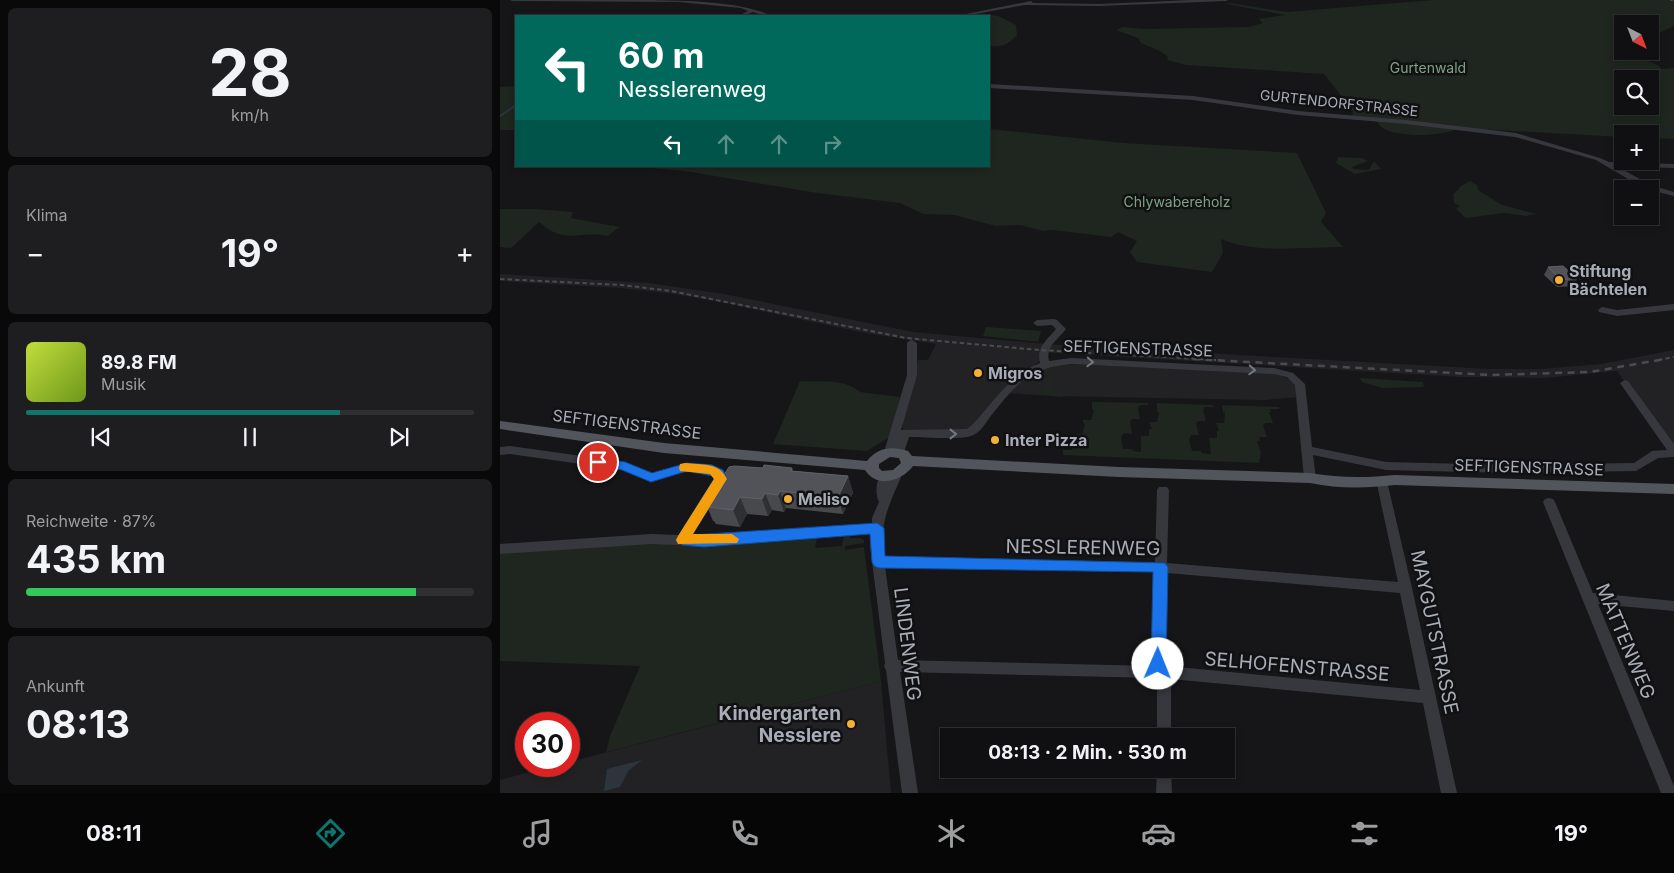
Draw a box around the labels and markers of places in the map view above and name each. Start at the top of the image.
place label: Stiftung Bächtelen [1569,261,1647,299]
marker: Stiftung Bächtelen [1553,274,1565,286]
place label: Migros [988,363,1042,383]
marker: Migros [972,367,984,379]
place label: Inter Pizza [1005,430,1087,450]
marker: Inter Pizza [989,434,1001,446]
pin [577,441,619,483]
place label: Meliso [798,489,850,509]
marker: Meliso [782,493,794,505]
place label: Kindergarten Nesslere [719,702,841,747]
marker: Kindergarten Nesslere [845,718,857,730]

